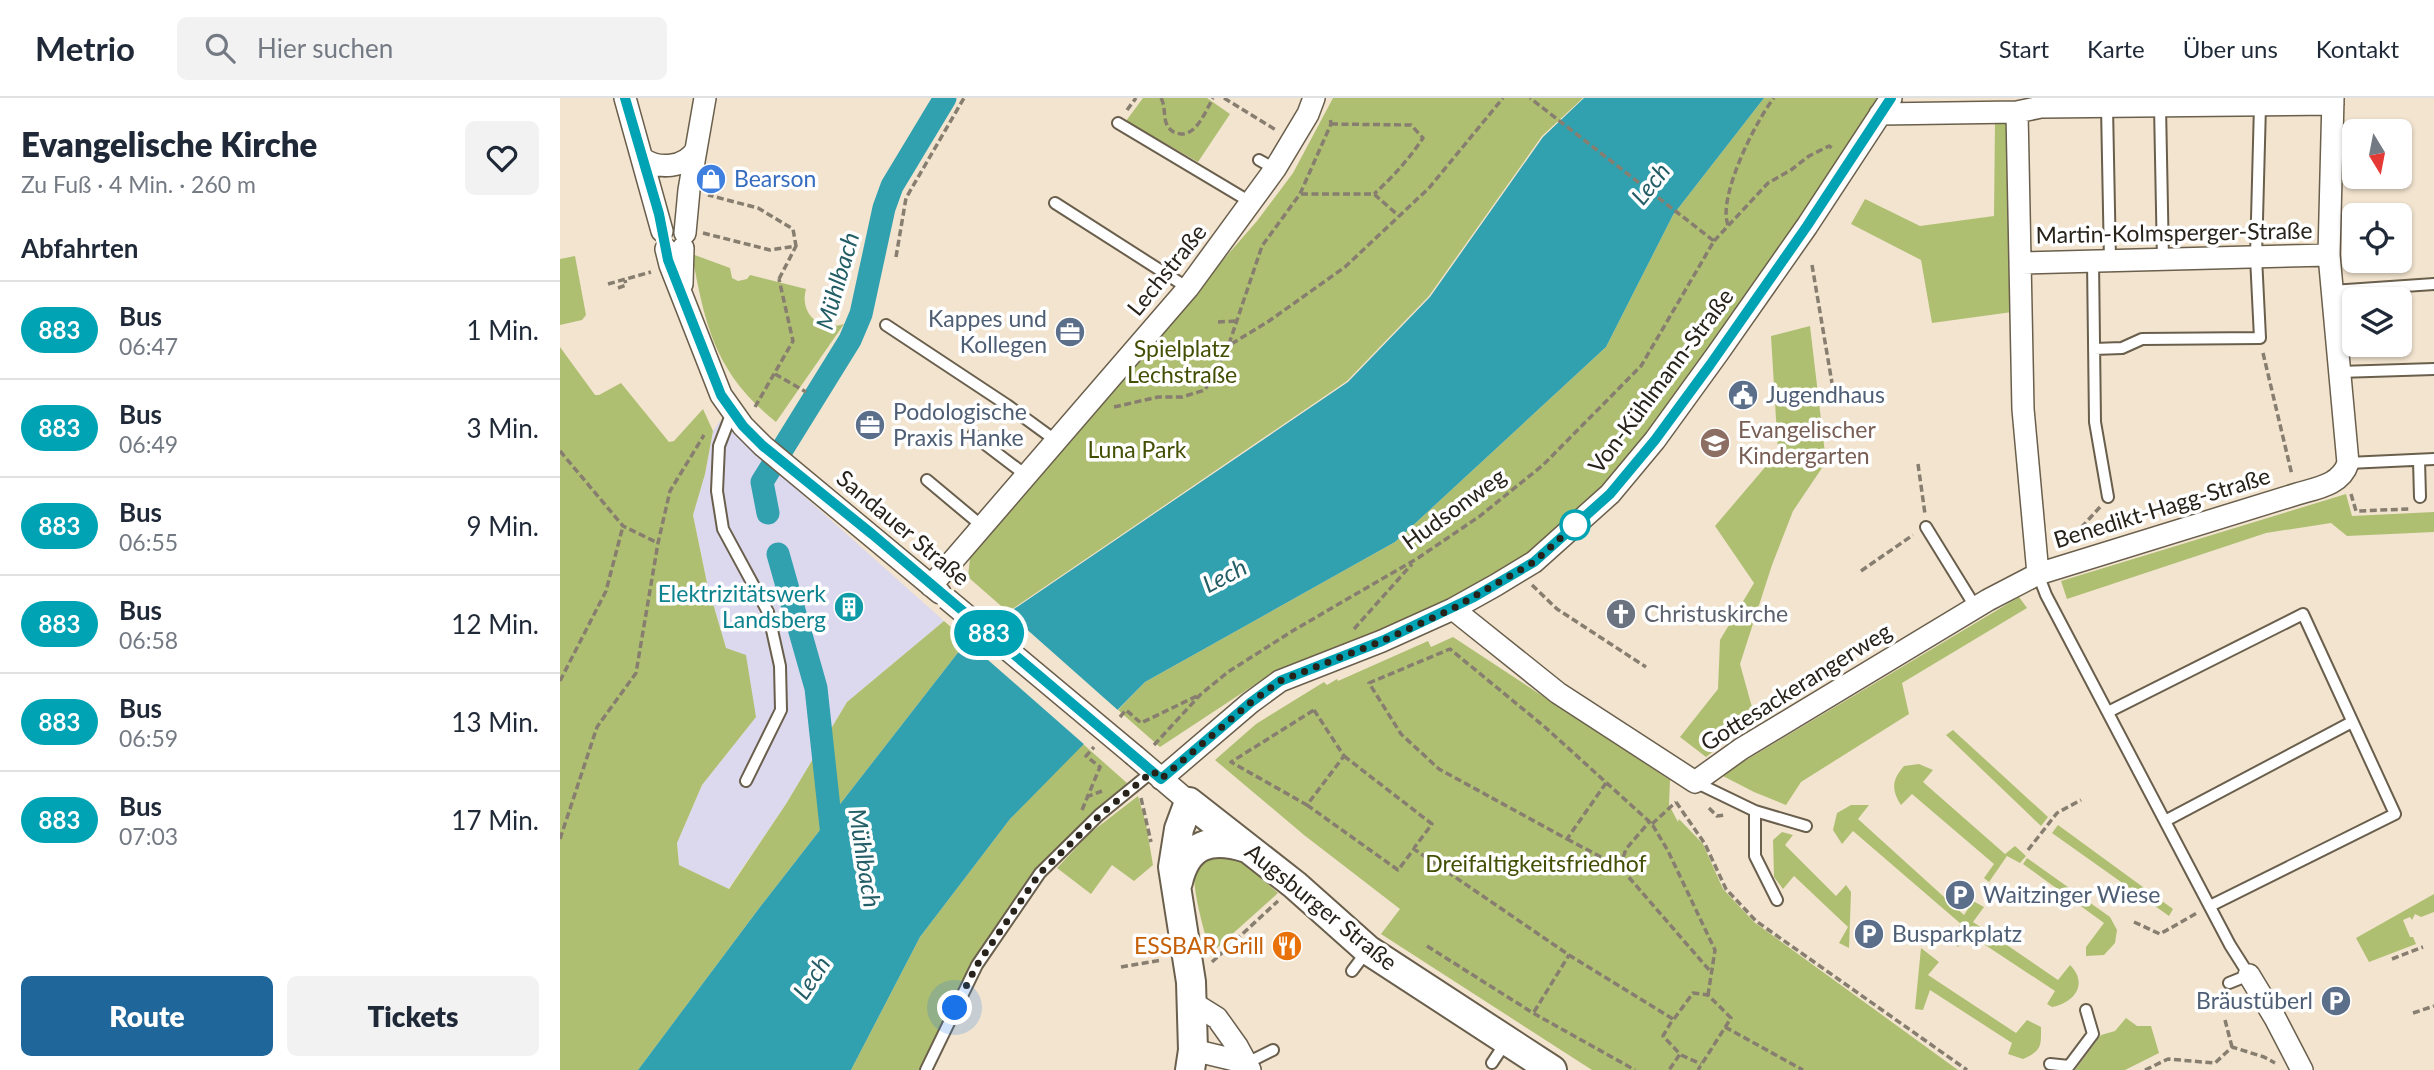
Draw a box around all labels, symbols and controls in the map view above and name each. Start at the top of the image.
search box [177,17,667,80]
text: Metrio [35,28,135,68]
icon: search [201,29,239,67]
text: Hier suchen [257,32,393,64]
text: Start [1999,34,2049,63]
text: Karte [2087,34,2145,63]
text: Über uns [2183,34,2278,63]
text: Kontakt [2316,34,2399,63]
north arrow [2342,119,2412,189]
map controls [2342,119,2412,357]
button: heart [465,121,539,195]
text: Evangelische Kirche [21,124,317,164]
water label: Lech [1624,156,1675,210]
shop icon: Bearson [694,162,728,196]
place label: Bearson [734,164,816,192]
text: Zu Fuß · 4 Min. · 260 m [21,170,256,198]
button: locate [2342,203,2412,273]
street label: Martin-Kolmsperger-Straße [2035,216,2313,248]
street label: Lechstraße [1121,218,1212,321]
water label: Mühlbach [809,229,864,333]
text: Abfahrten [21,232,139,264]
street label: Von-Kühlmann-Straße [1582,283,1739,478]
button: layers [2342,287,2412,357]
text: Bus [119,300,162,332]
place label: Kappes und Kollegen [928,304,1047,358]
text: 1 Min. [466,314,539,346]
text: 883 [39,315,80,344]
office icon: Kappes und Kollegen [1053,315,1087,349]
text: 06:47 [119,332,178,360]
park label: Spielplatz Lechstraße [1127,334,1237,388]
public building icon: Jugendhaus [1726,378,1760,412]
place label: Jugendhaus [1766,380,1885,408]
place label: Podologische Praxis Hanke [893,397,1027,451]
text: Bus [119,398,162,430]
office icon: Podologische Praxis Hanke [853,408,887,442]
text: 3 Min. [466,412,539,444]
text: 883 [39,413,80,442]
place label: Evangelischer Kindergarten [1738,415,1876,469]
school or university icon: Evangelischer Kindergarten [1698,426,1732,460]
text: 06:49 [119,430,178,458]
park label: Luna Park [1087,435,1187,463]
street label: Hudsonweg [1396,461,1511,555]
street label: Benedikt-Hagg-Straße [2050,461,2273,553]
street label: Sandauer Straße [831,463,976,591]
text: Bus [119,496,162,528]
text: 9 Min. [466,510,539,542]
unlabelled marker [1560,510,1590,540]
text: 883 [39,511,80,540]
text: 06:55 [119,528,178,556]
water label: Lech [1197,551,1251,598]
place label: Elektrizitätswerk Landsberg [658,579,826,633]
building icon: Elektrizitätswerk Landsberg [832,590,866,624]
text: Bus [119,594,162,626]
church icon: Christuskirche [1604,597,1638,631]
place label: Christuskirche [1644,599,1788,627]
text: 12 Min. [451,608,539,640]
text: 883 [39,609,80,638]
line badge: 883 [949,610,1029,656]
street label: Gottesackerangerweg [1695,616,1896,756]
text: 883 [968,618,1010,647]
text: 06:58 [119,626,178,654]
text: Bus [119,692,162,724]
text: 13 Min. [451,706,539,738]
text: 883 [39,707,80,736]
text: 06:59 [119,724,178,752]
text: Bus [119,790,162,822]
text: 17 Min. [451,804,539,836]
text: 883 [39,805,80,834]
water label: Mühlbach [843,806,888,909]
text: 07:03 [119,822,178,850]
street label: Augsburger Straße [1240,837,1403,976]
park label: Dreifaltigkeitsfriedhof [1425,849,1647,877]
parking icon: Waitzinger Wiese [1943,878,1977,912]
place label: Waitzinger Wiese [1983,880,2160,908]
parking icon: Busparkplatz [1852,917,1886,951]
place label: Busparkplatz [1892,919,2022,947]
restaurant icon: ESSBAR Grill [1270,929,1304,963]
place label: ESSBAR Grill [1134,931,1264,959]
water label: Lech [786,950,836,1004]
button: Route [21,976,273,1056]
button: Tickets [287,976,539,1056]
parking icon: Bräustüberl [2319,984,2353,1018]
place label: Bräustüberl [2196,986,2313,1014]
your location [937,990,972,1025]

